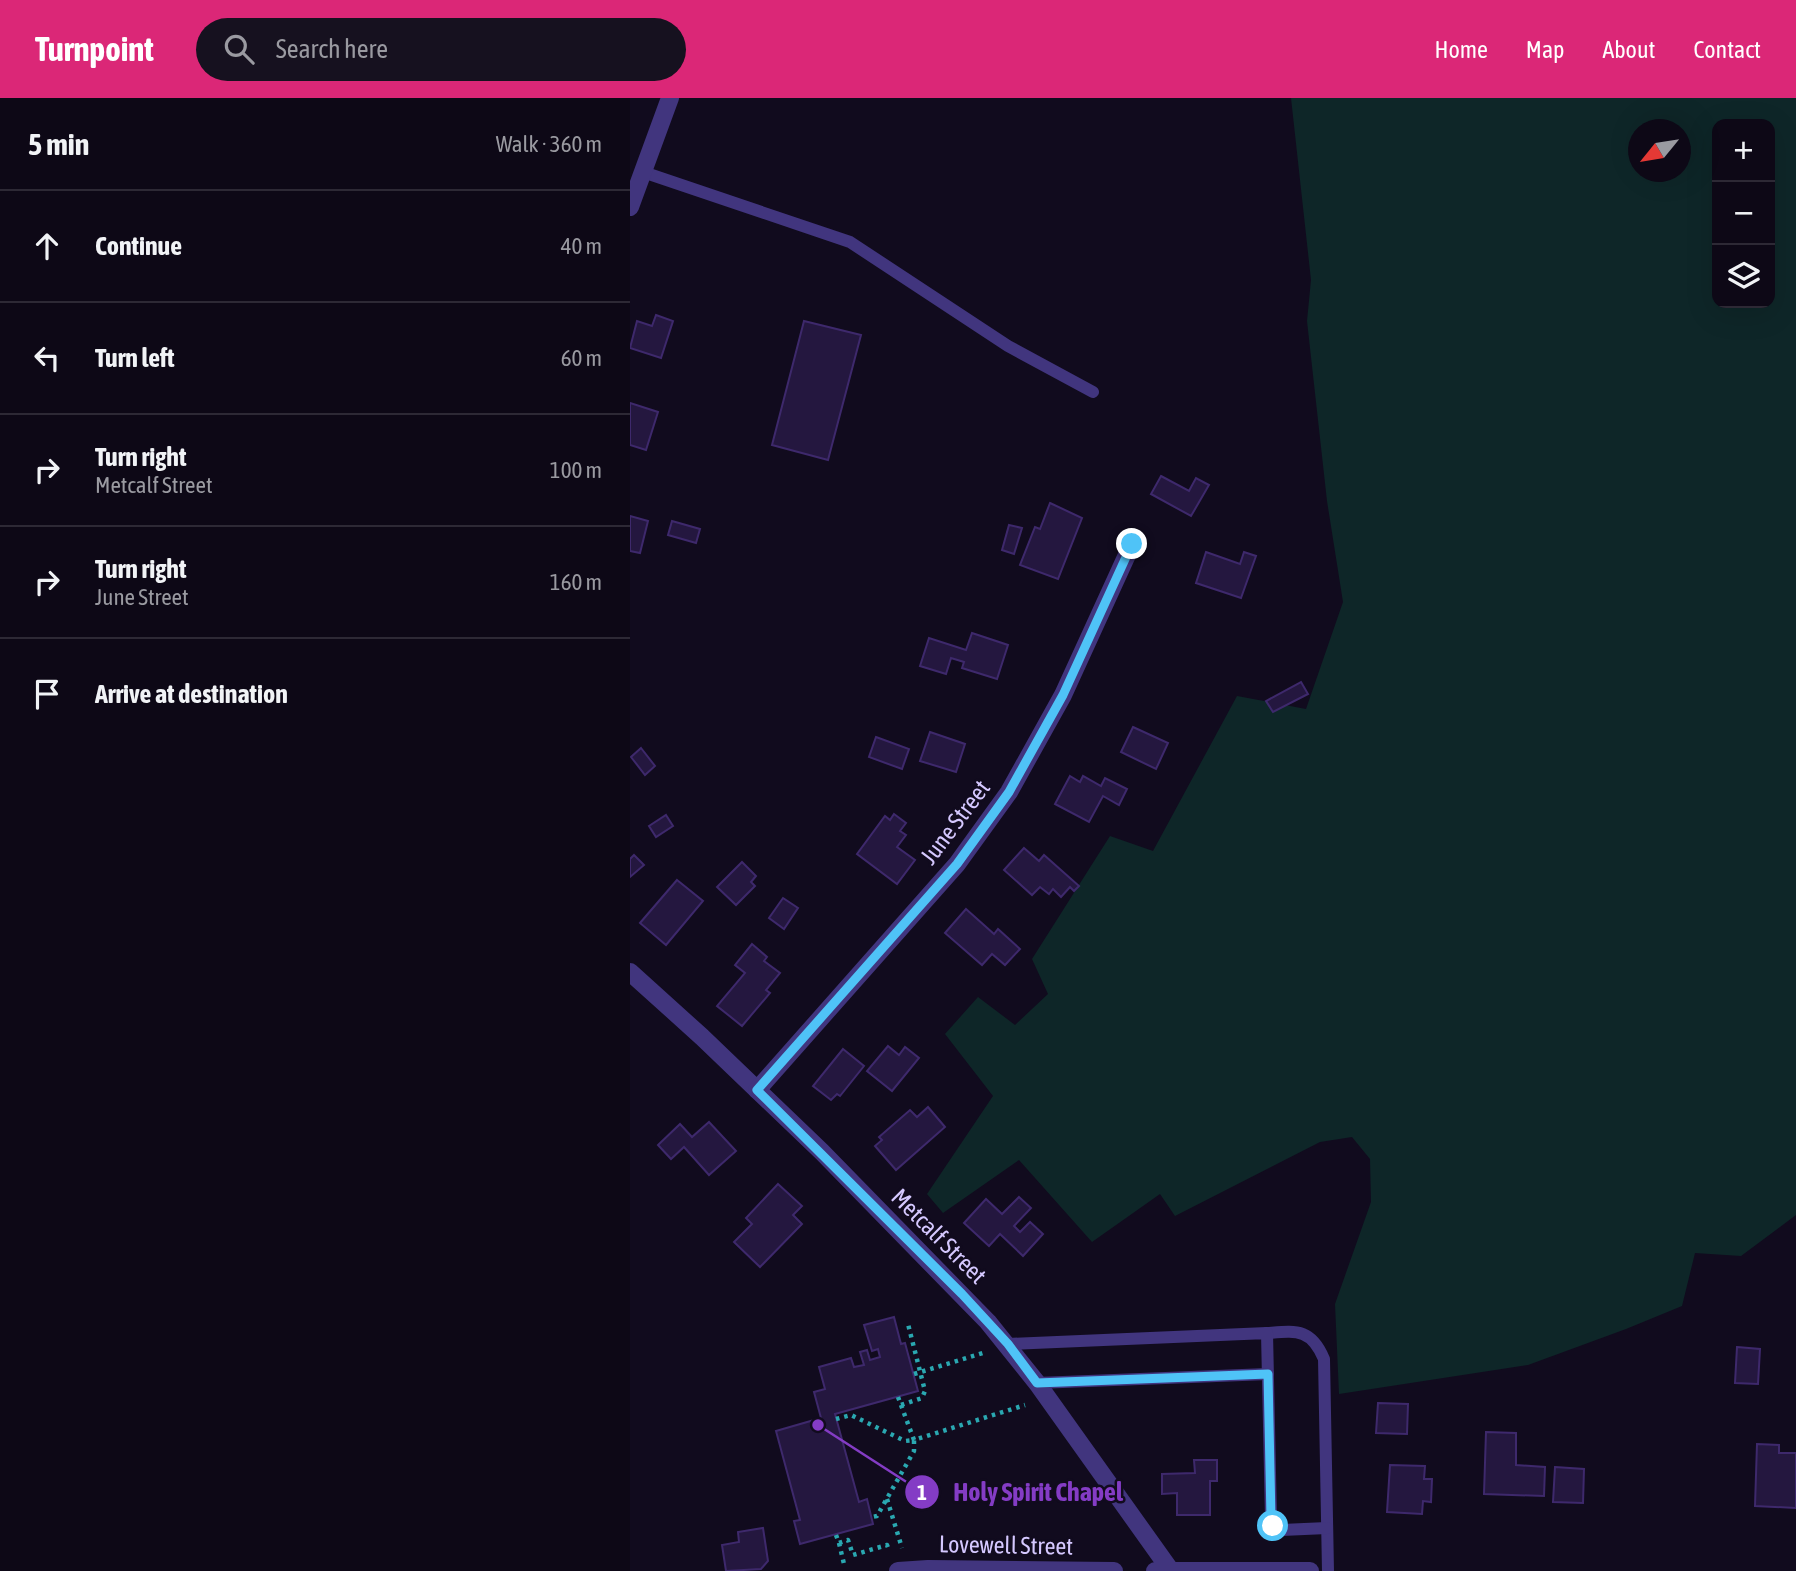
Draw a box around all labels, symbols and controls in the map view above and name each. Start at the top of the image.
search box [196,18,686,81]
text: Turnpoint [35,30,154,68]
icon: search [220,30,258,68]
text: Search here [276,34,388,64]
text: Home [1434,36,1488,63]
text: Map [1526,36,1564,63]
text: About [1602,36,1655,63]
text: Contact [1693,36,1761,63]
north arrow [1628,119,1691,182]
map controls [1712,119,1775,308]
button: + [1712,119,1775,182]
text: 5 min [28,127,89,161]
text: Walk · 360 m [496,131,602,157]
button: − [1712,182,1775,245]
icon: ahead [28,227,66,265]
text: Continue [95,231,182,261]
text: 40 m [561,233,602,259]
button: layers [1712,245,1775,308]
icon: left [28,339,66,377]
text: Turn left [95,343,175,373]
text: 60 m [561,345,602,371]
text: Turn right [95,442,186,472]
icon: right [28,451,66,489]
text: 100 m [550,457,602,483]
text: Metcalf Street [95,472,213,498]
route end [1116,528,1147,559]
text: Turn right [95,554,186,584]
icon: right [28,563,66,601]
text: 160 m [550,569,602,595]
text: June Street [95,584,189,610]
icon: arrive [28,675,66,713]
text: Arrive at destination [95,679,288,709]
street label: June Street [915,775,995,869]
street label: Metcalf Street [886,1183,992,1289]
callout: Holy Spirit Chapel [905,1469,1137,1516]
text: Holy Spirit Chapel [953,1477,1124,1507]
text: 1 [917,1480,927,1504]
route start [1257,1510,1288,1541]
street label: Lovewell Street [939,1530,1073,1560]

